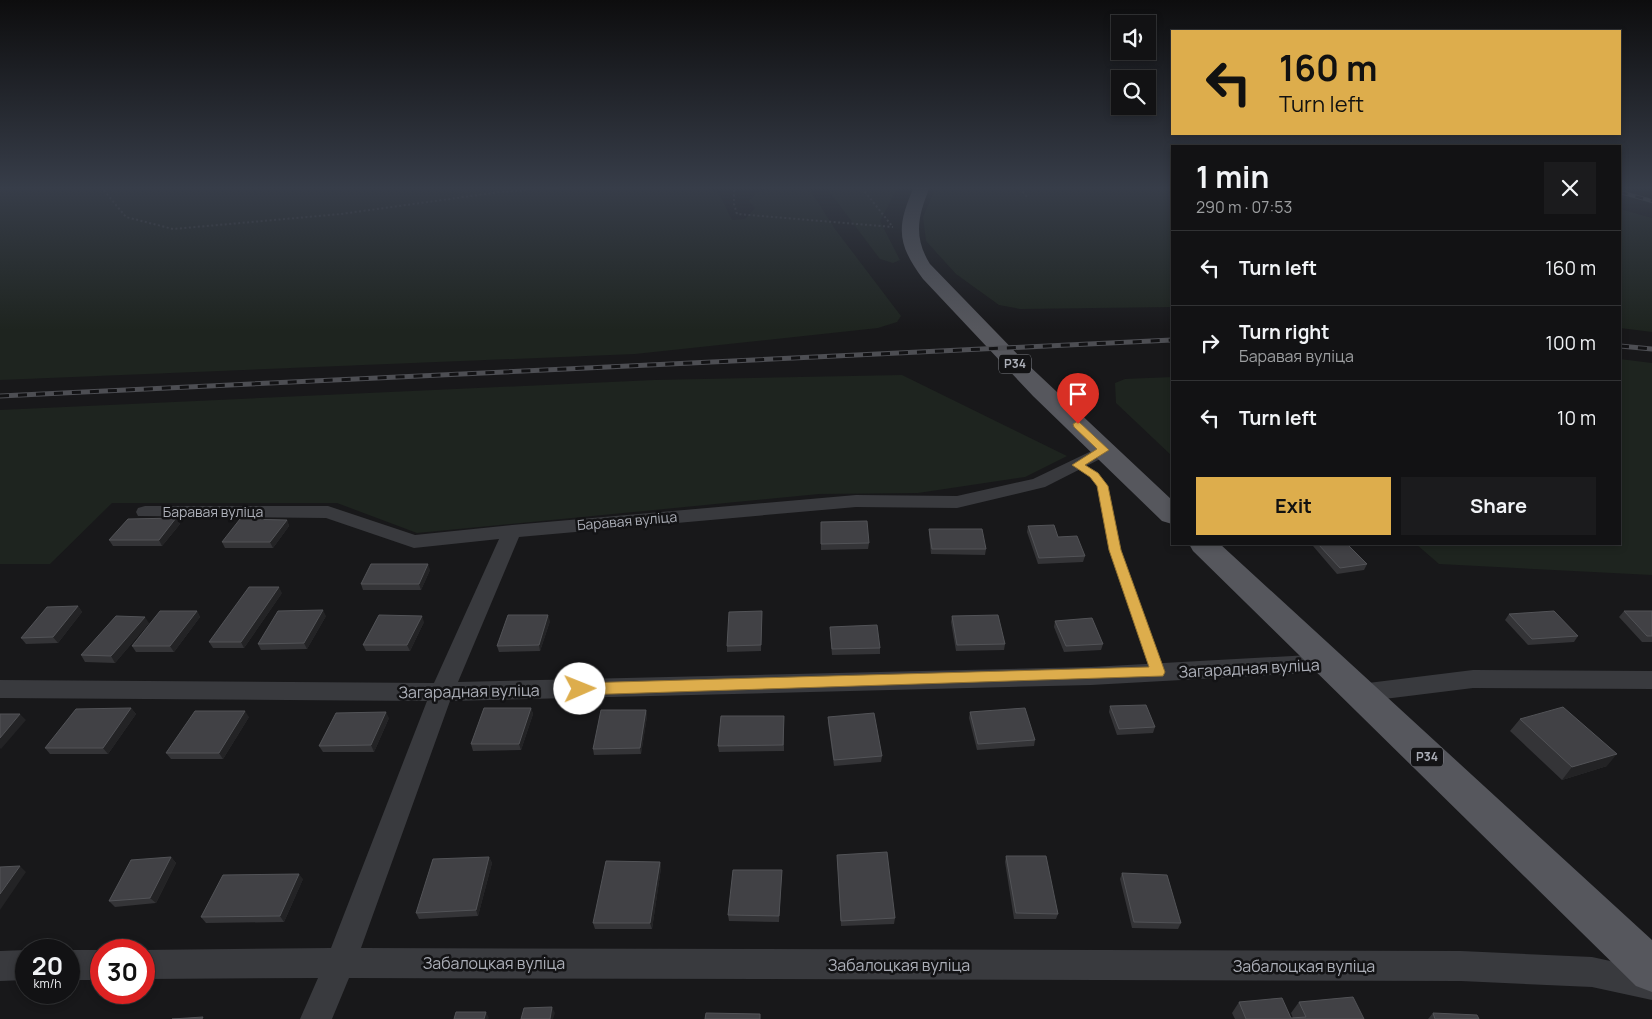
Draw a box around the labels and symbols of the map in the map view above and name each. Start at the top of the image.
road number: Р34 [999,354,1031,374]
pin [1057,373,1099,424]
street label: Баравая вуліца [163,502,263,521]
street label: Баравая вуліца [576,507,678,534]
street label: Загарадная вуліца [1178,653,1320,683]
position arrow [553,662,605,714]
street label: Загарадная вуліца [398,679,540,703]
road number: Р34 [1411,748,1443,766]
speed limit sign: 30 [90,939,155,1004]
street label: Забалоцкая вуліца [423,952,565,974]
street label: Забалоцкая вуліца [828,954,970,976]
street label: Забалоцкая вуліца [1233,955,1375,977]

